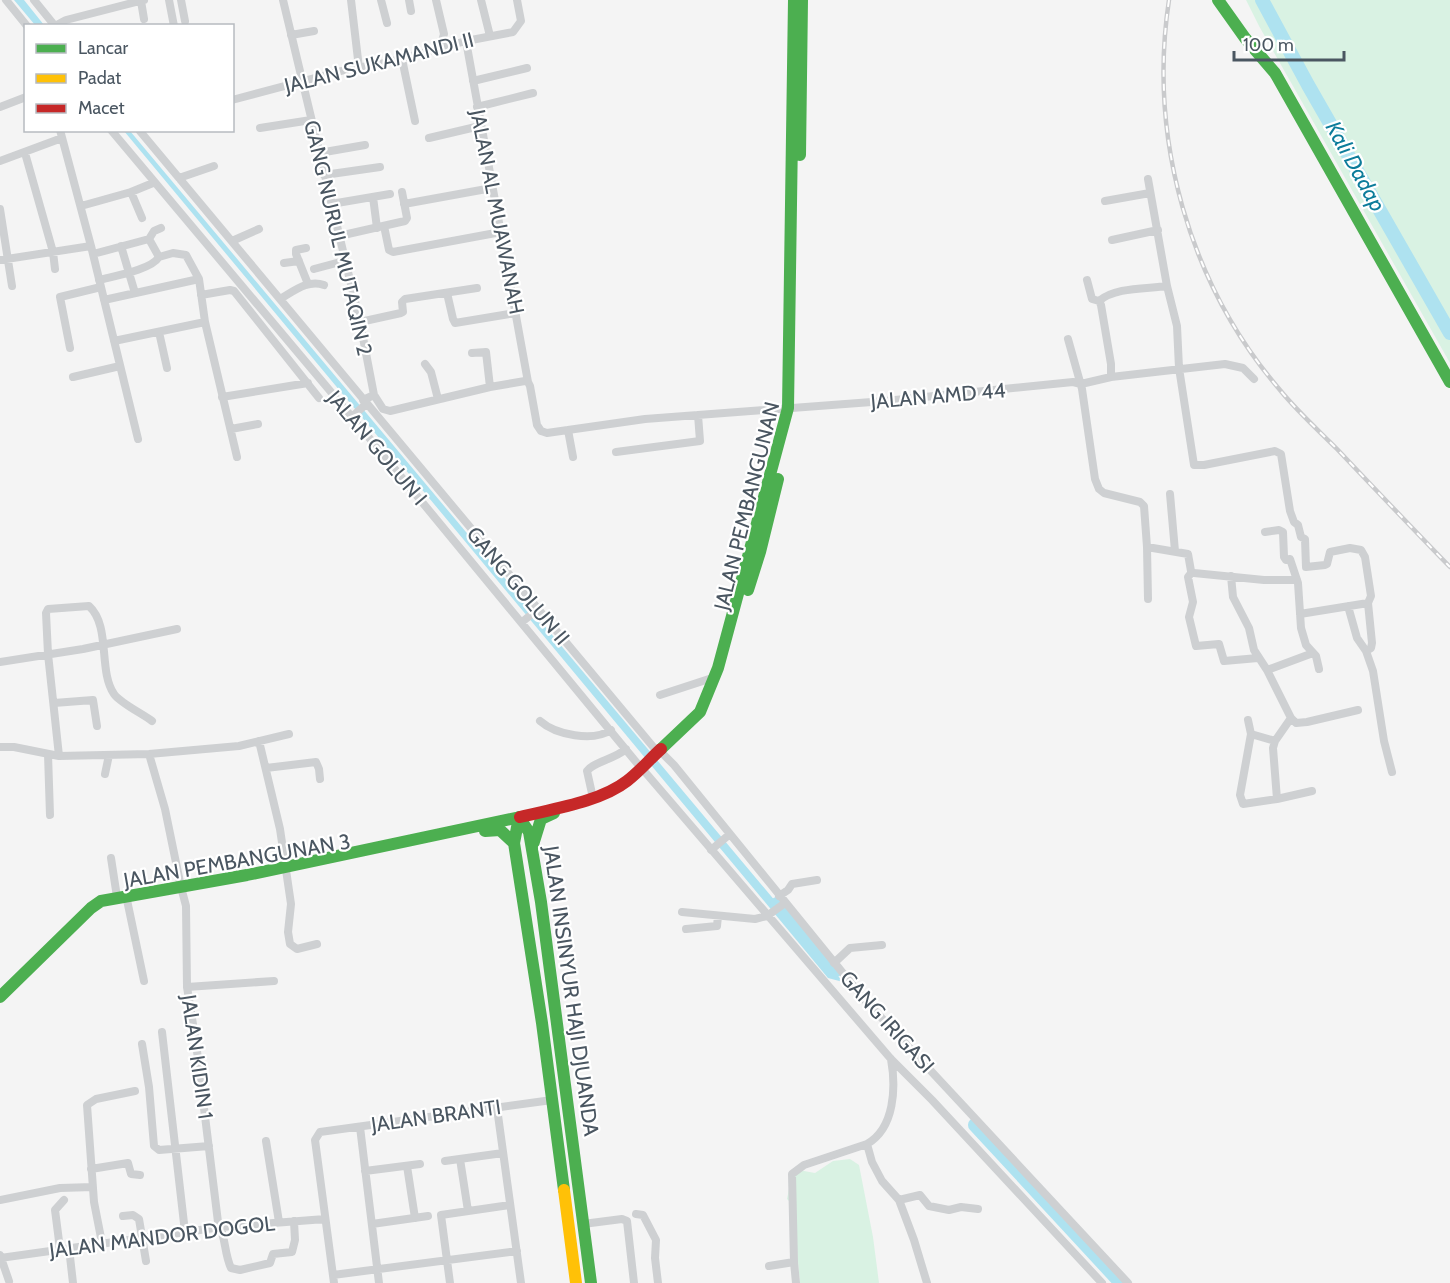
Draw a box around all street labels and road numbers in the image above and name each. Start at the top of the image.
street label: JALAN SUKAMANDI II [281,27,476,98]
street label: JALAN AL MUAWANAH [465,106,530,316]
street label: GANG NURUL MUTAQIN 2 [299,118,378,358]
street label: JALAN AMD 44 [868,377,1006,414]
street label: JALAN GOLUN I [322,385,433,510]
street label: JALAN PEMBANGUNAN [708,399,785,614]
street label: GANG GOLUN II [462,522,575,650]
street label: JALAN PEMBANGUNAN 3 [120,828,352,893]
street label: JALAN INSINYUR HAJI DJUANDA [539,843,604,1138]
street label: GANG IRIGASI [835,965,940,1078]
street label: JALAN KIDIN 1 [176,992,219,1121]
street label: JALAN BRANTI [368,1094,502,1137]
street label: JALAN MANDOR DOGOL [47,1210,277,1263]

